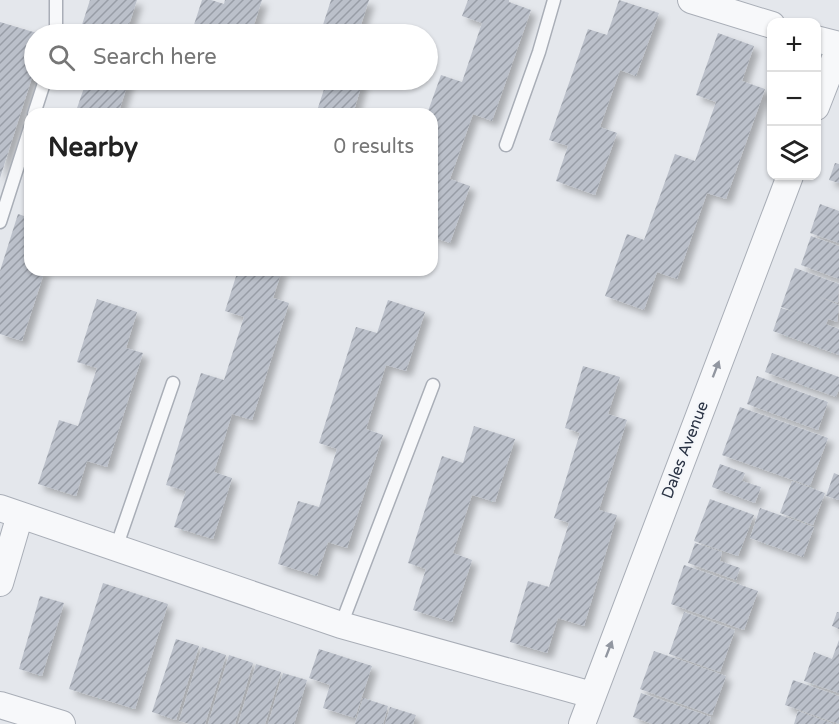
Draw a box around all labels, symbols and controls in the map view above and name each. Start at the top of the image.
map controls [767,18,821,180]
button: + [767,18,821,72]
search box [24,24,438,90]
icon: search [45,41,78,74]
text: Search here [93,44,217,70]
button: − [767,72,821,126]
button: layers [767,126,821,180]
text: Nearby [48,132,138,163]
text: 0 results [334,135,414,159]
one-way arrow [712,360,721,378]
street label: Dales Avenue [657,398,713,502]
one-way arrow [604,640,614,658]

